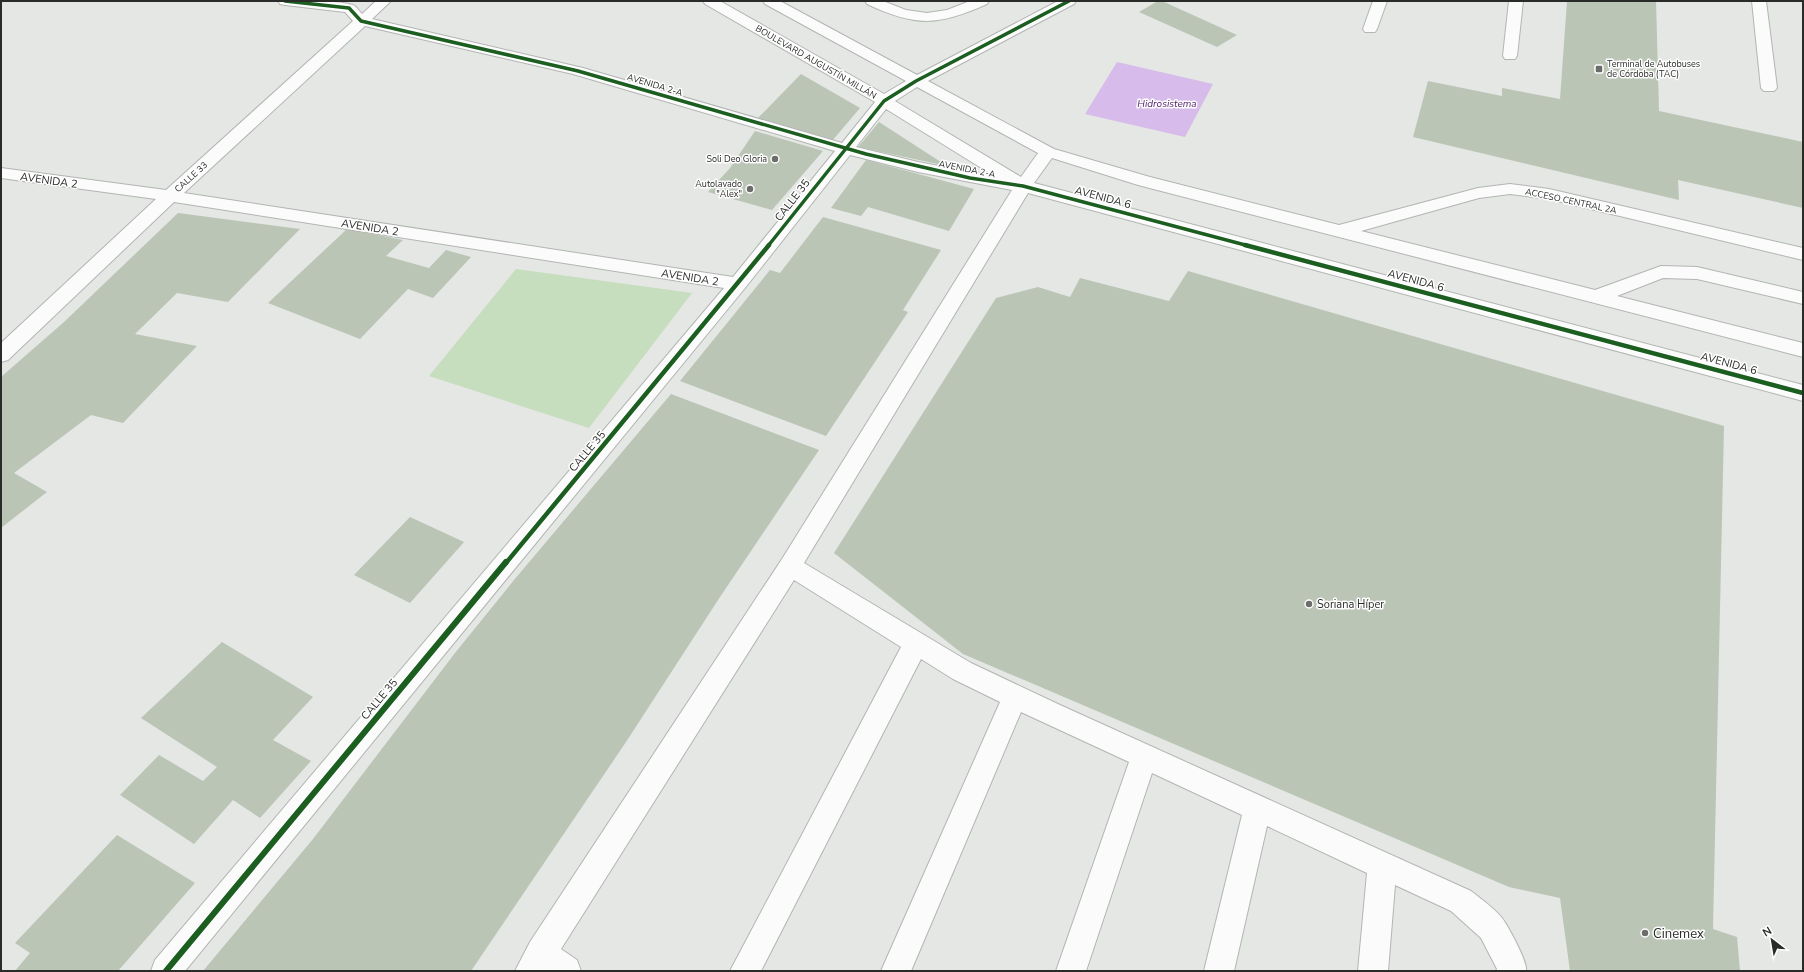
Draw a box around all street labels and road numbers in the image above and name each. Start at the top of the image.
street label: BOULEVARD AUGUSTÍN MILLÁN [753,21,879,102]
street label: AVENIDA 2-A [626,71,685,99]
street label: AVENIDA 2-A [938,158,997,180]
street label: CALLE 33 [172,159,210,195]
street label: AVENIDA 2 [19,169,79,192]
street label: CALLE 35 [771,176,814,224]
street label: AVENIDA 6 [1073,183,1133,212]
street label: ACCESO CENTRAL 2A [1524,185,1618,217]
street label: AVENIDA 2 [340,216,400,239]
street label: AVENIDA 2 [660,266,720,289]
street label: AVENIDA 6 [1386,266,1446,295]
street label: AVENIDA 6 [1699,349,1759,378]
street label: CALLE 35 [566,427,609,475]
street label: CALLE 35 [358,675,401,723]

